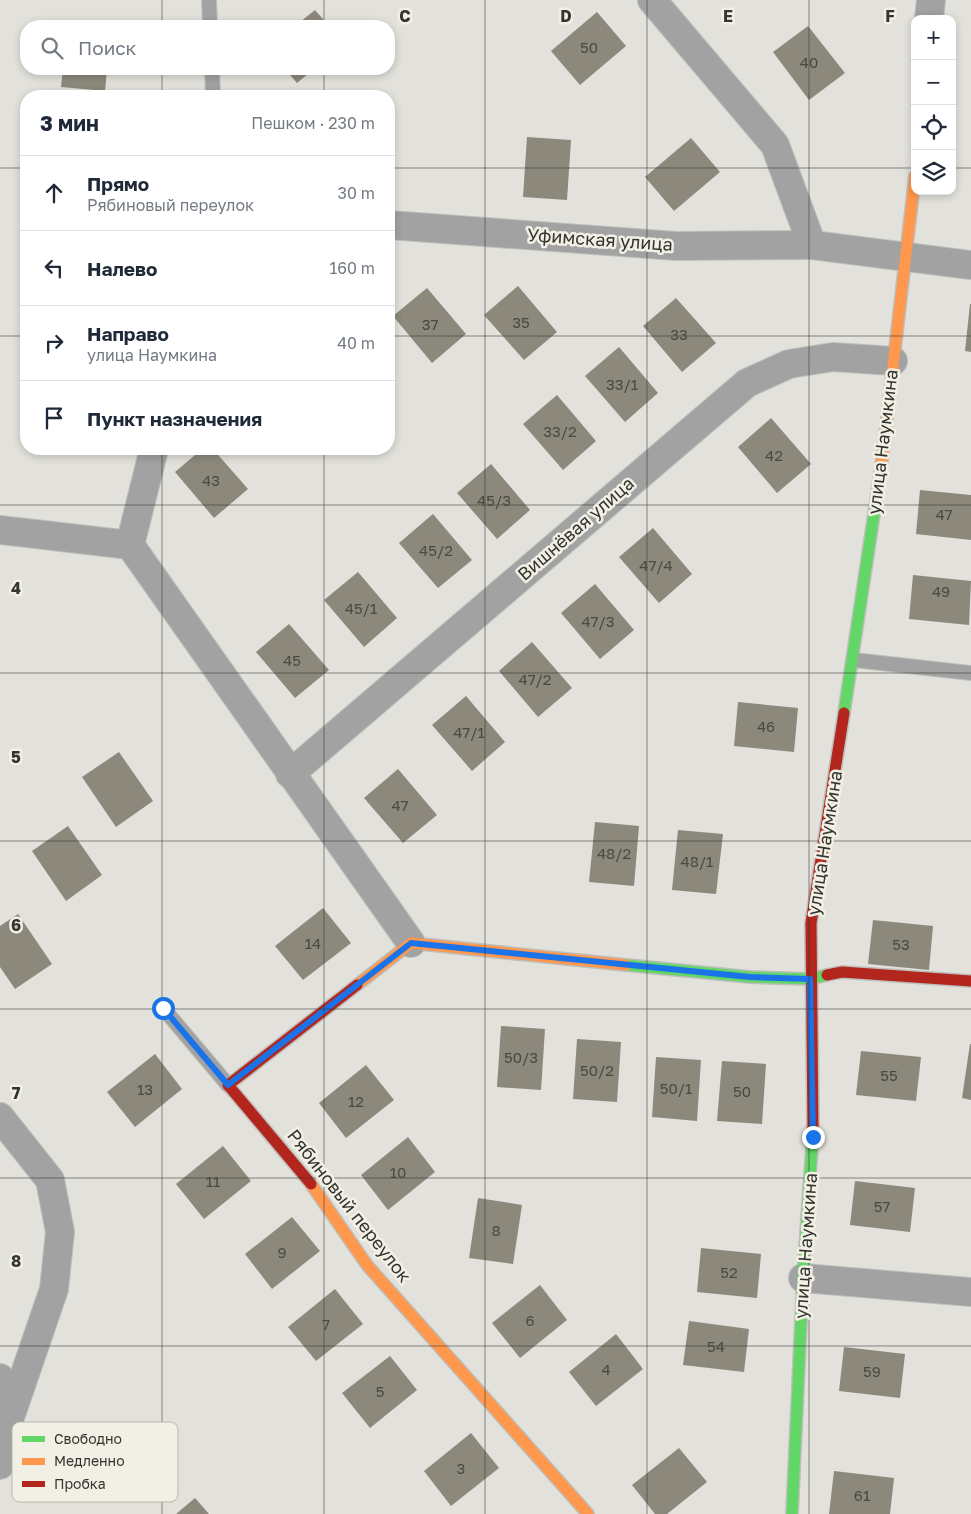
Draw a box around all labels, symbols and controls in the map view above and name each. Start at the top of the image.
text: C [399,6,411,26]
text: D [560,6,572,26]
text: E [723,6,733,26]
text: F [885,6,895,26]
map controls [911,15,956,195]
button: + [911,15,956,60]
search box [20,20,395,75]
icon: search [38,34,66,62]
text: Поиск [78,36,137,59]
house number: 50 [580,38,598,56]
house number: 40 [800,53,818,71]
button: − [911,60,956,105]
button: locate [911,105,956,150]
text: 3 мин [40,110,99,136]
text: Пешком · 230 m [251,113,375,133]
button: layers [911,150,956,195]
text: Прямо [87,172,149,195]
icon: ahead [40,179,68,207]
text: 30 m [338,183,375,203]
text: Рябиновый переулок [87,195,254,215]
street label: Уфимская улица [527,223,674,255]
icon: left [40,254,68,282]
text: Налево [87,257,157,280]
text: 160 m [329,258,375,278]
house number: 35 [512,313,530,331]
house number: 37 [422,315,438,333]
text: Направо [87,322,169,345]
house number: 33 [670,325,688,343]
icon: right [40,329,68,357]
text: 40 m [337,333,375,353]
text: улица Наумкина [87,345,217,365]
street label: улица Наумкина [862,368,902,516]
house number: 33/1 [606,375,638,393]
icon: arrive [40,404,68,432]
text: Пункт назначения [87,407,262,430]
house number: 33/2 [543,422,577,440]
house number: 42 [765,446,783,464]
house number: 43 [202,471,220,489]
street label: Вишнёвая улица [513,472,638,585]
house number: 45/3 [477,491,511,509]
house number: 47 [935,505,953,523]
house number: 45/2 [419,541,453,559]
house number: 47/4 [639,556,673,574]
text: 4 [11,578,21,598]
house number: 49 [932,582,950,600]
house number: 45/1 [345,599,377,617]
house number: 47/3 [581,612,615,630]
house number: 45 [283,651,301,669]
house number: 47/2 [518,670,552,688]
house number: 46 [757,717,775,735]
house number: 47/1 [453,723,485,741]
text: 5 [11,747,21,767]
street label: улица Наумкина [802,769,846,917]
house number: 47 [391,796,409,814]
house number: 48/2 [597,844,631,862]
house number: 48/1 [681,852,713,870]
text: 6 [11,915,21,935]
house number: 14 [305,934,321,952]
house number: 53 [892,935,910,953]
route start [152,997,175,1020]
house number: 50/3 [504,1048,538,1066]
house number: 50/2 [580,1061,614,1079]
house number: 55 [880,1066,898,1084]
house number: 50/1 [660,1079,692,1097]
house number: 13 [137,1080,153,1098]
house number: 50 [733,1082,751,1100]
text: 7 [12,1083,21,1103]
house number: 12 [348,1092,364,1110]
street label: Рябиновый переулок [283,1124,416,1286]
route end [802,1126,825,1149]
house number: 10 [390,1163,406,1181]
house number: 11 [206,1172,220,1190]
street label: улица Наумкина [789,1172,821,1320]
house number: 57 [874,1197,890,1215]
house number: 8 [491,1221,501,1239]
house number: 9 [277,1243,287,1261]
text: 8 [11,1251,21,1271]
house number: 52 [720,1263,738,1281]
house number: 6 [525,1311,535,1329]
house number: 7 [322,1315,330,1333]
house number: 54 [707,1337,725,1355]
house number: 4 [601,1360,611,1378]
house number: 59 [863,1362,881,1380]
house number: 5 [376,1382,384,1400]
legend [12,1422,178,1502]
text: Свободно [54,1430,122,1447]
text: Медленно [54,1452,125,1469]
house number: 3 [457,1459,465,1477]
text: Пробка [54,1475,106,1492]
house number: 61 [854,1486,870,1504]

